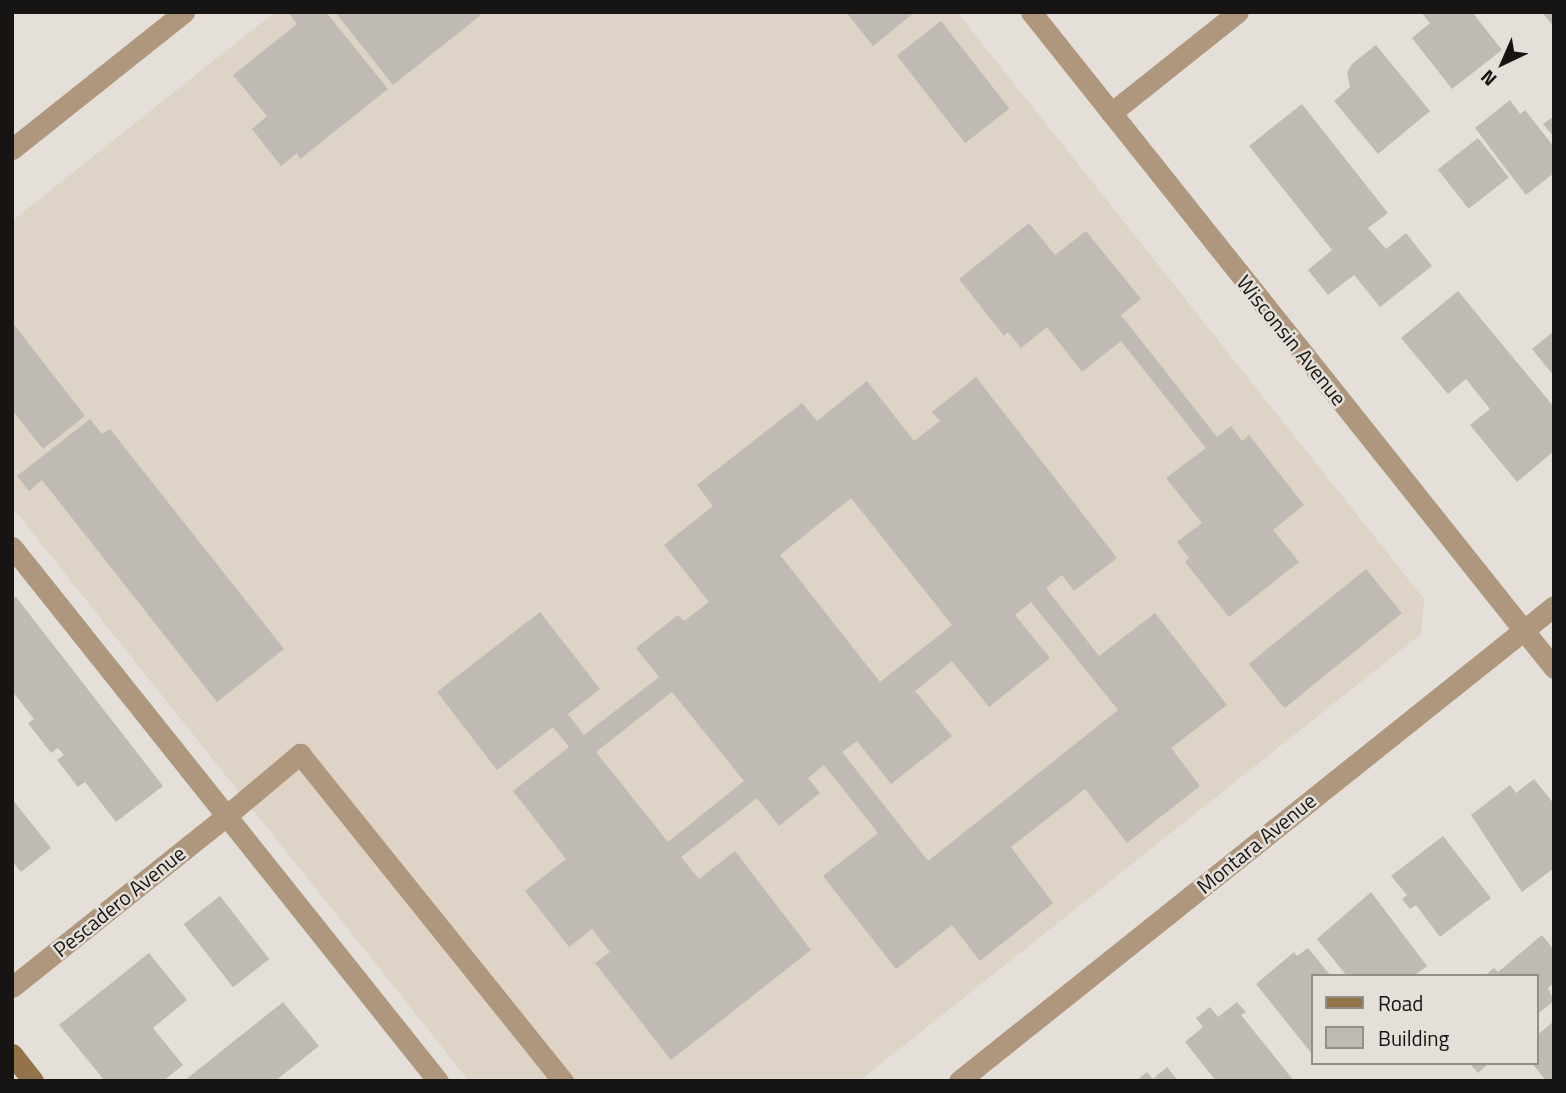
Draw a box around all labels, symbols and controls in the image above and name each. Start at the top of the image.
north arrow [1468,28,1538,98]
text: N [1473,63,1503,93]
street label: Wisconsin Avenue [1232,270,1352,410]
street label: Montara Avenue [1191,787,1321,899]
street label: Pescadero Avenue [48,840,190,962]
legend [1310,974,1538,1065]
text: Road [1378,987,1423,1019]
text: Building [1378,1022,1449,1054]

